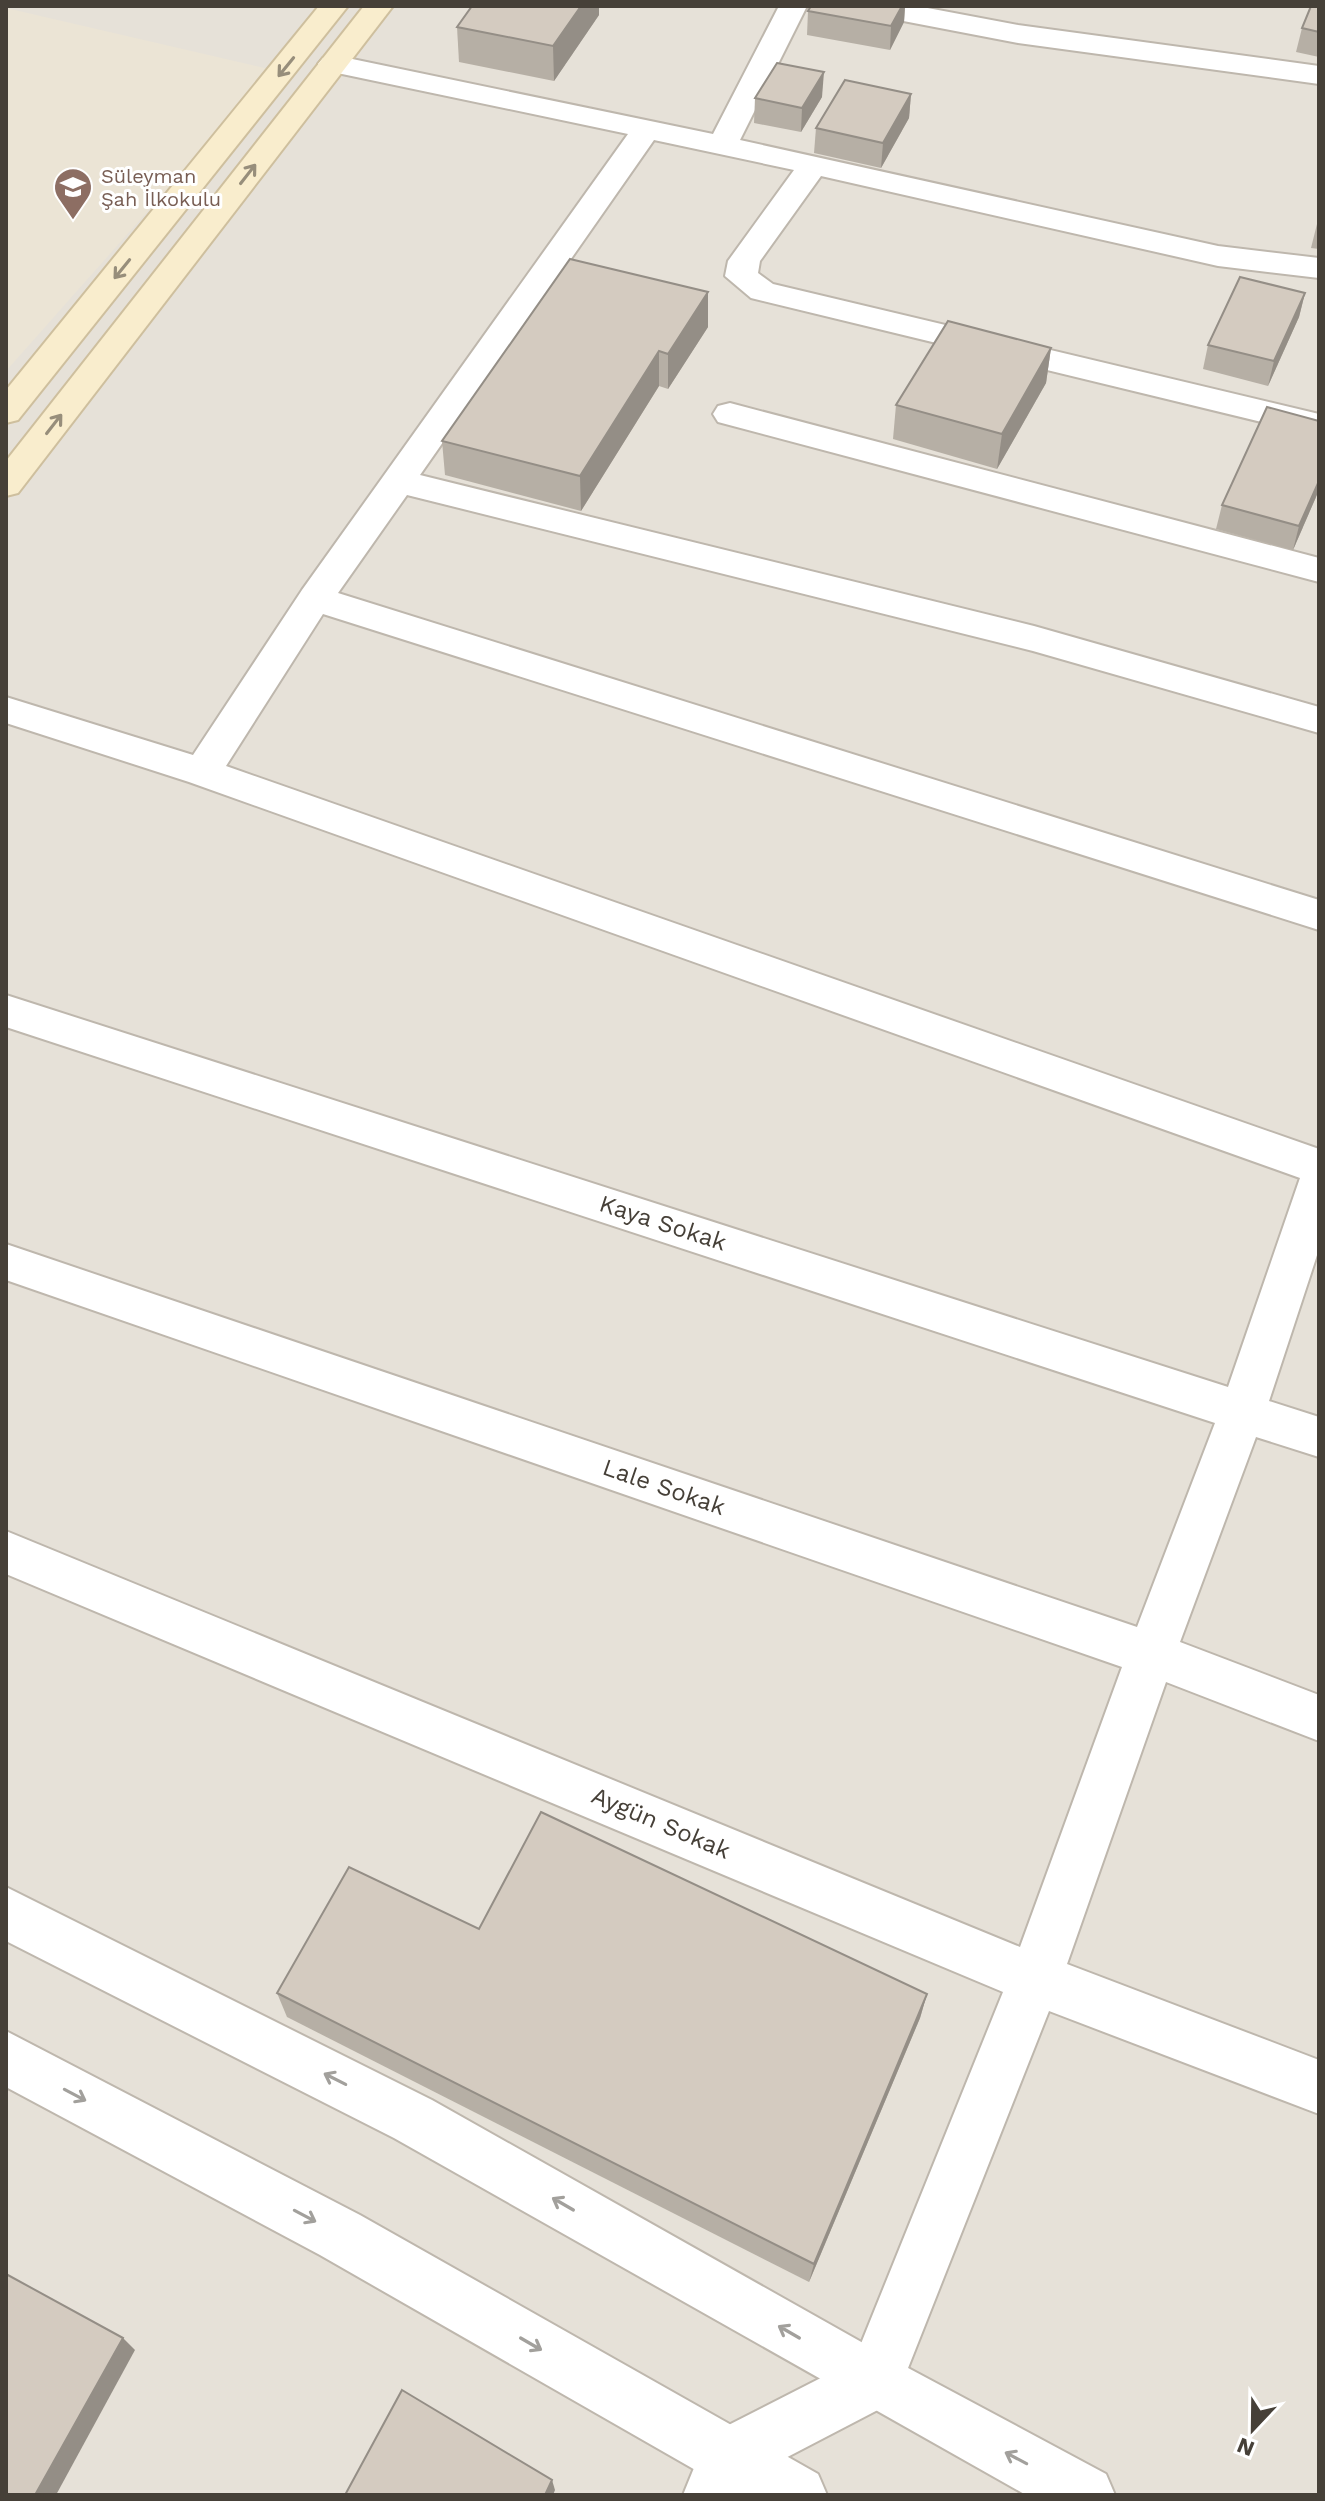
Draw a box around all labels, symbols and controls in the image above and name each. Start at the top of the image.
one-way arrow [277,56,294,77]
place label: Süleyman Şah İlkokulu [101,164,221,211]
one-way arrow [239,164,256,185]
school or university icon: Süleyman Şah İlkokulu [52,166,94,221]
one-way arrow [113,258,131,279]
one-way arrow [45,414,62,435]
street label: Kaya Sokak [596,1189,730,1257]
street label: Lale Sokak [599,1453,729,1521]
street label: Aygün Sokak [587,1781,735,1865]
one-way arrow [323,2071,347,2086]
one-way arrow [63,2087,86,2103]
one-way arrow [551,2196,575,2211]
one-way arrow [292,2209,316,2225]
one-way arrow [777,2324,801,2339]
one-way arrow [519,2336,542,2352]
north arrow [1213,2389,1293,2469]
text: N [1233,2432,1258,2462]
one-way arrow [1005,2450,1029,2465]

